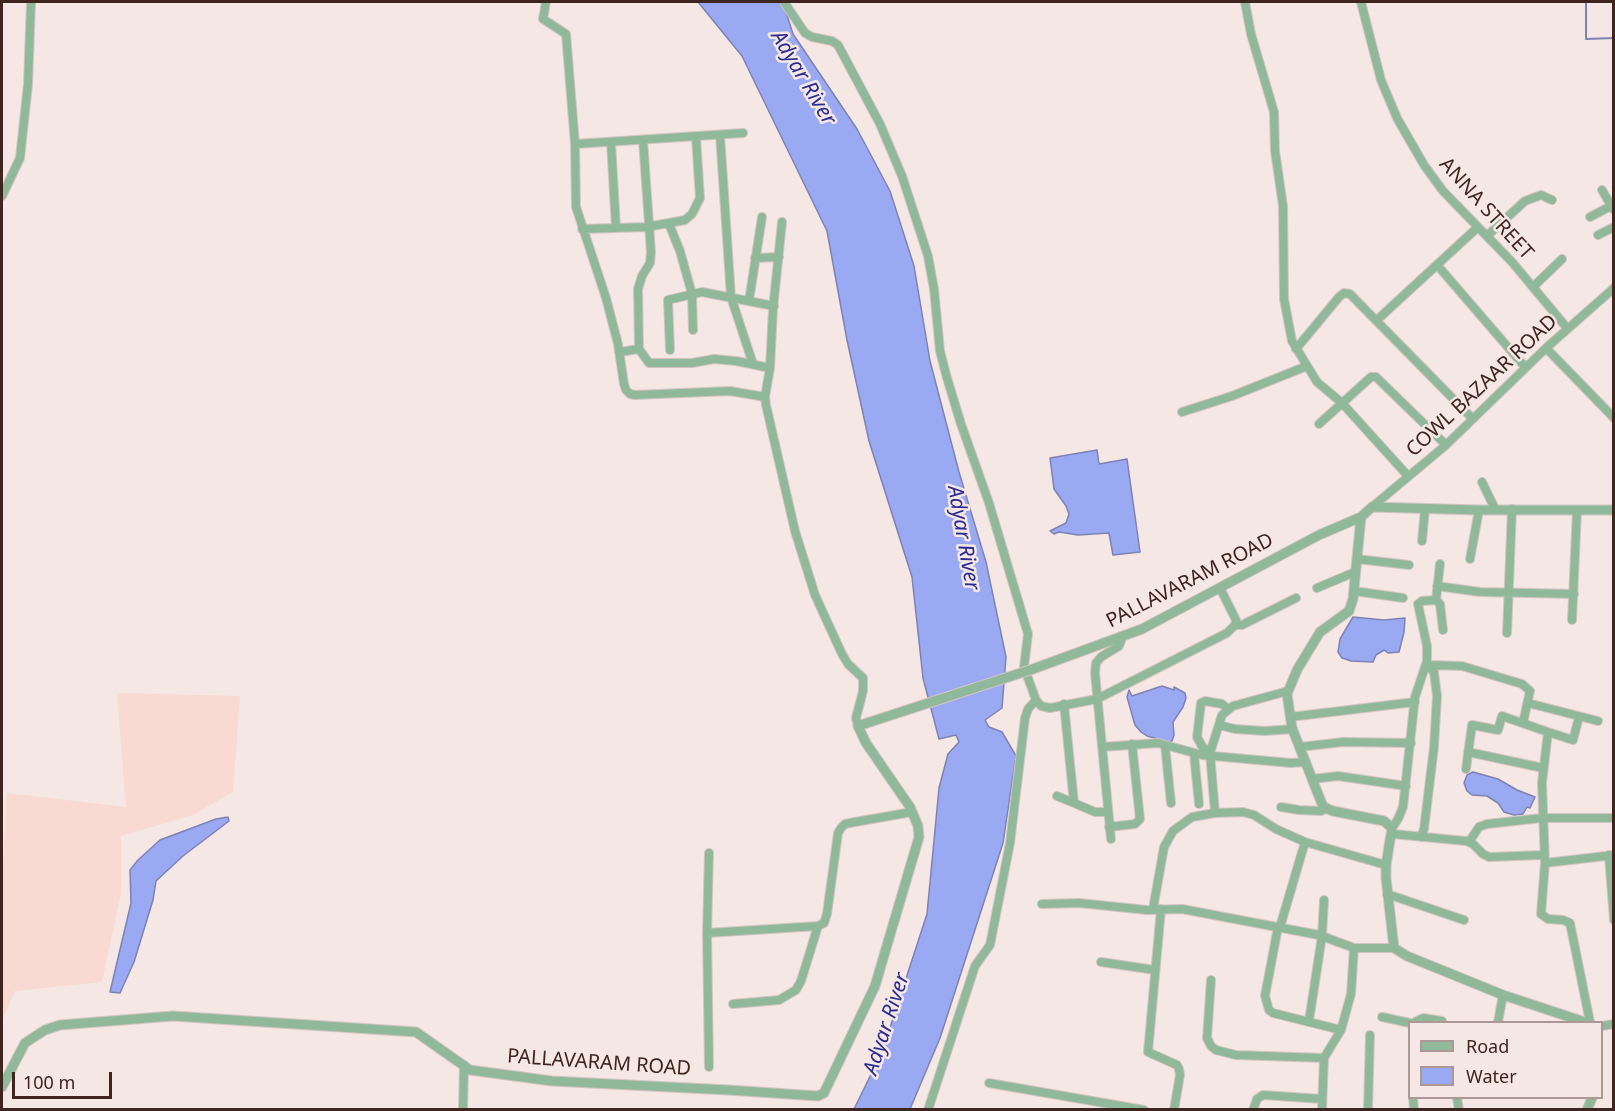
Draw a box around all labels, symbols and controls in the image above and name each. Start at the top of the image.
water label: Adyar River [765,26,841,130]
street label: ANNA STREET [1434,153,1538,265]
street label: COWL BAZAAR ROAD [1402,310,1562,462]
water label: Adyar River [941,484,985,592]
street label: PALLAVARAM ROAD [1102,528,1278,634]
water label: Adyar River [859,970,915,1078]
legend [1408,1021,1603,1099]
text: Road [1466,1034,1509,1058]
street label: PALLAVARAM ROAD [506,1045,692,1081]
scale bar [15,1060,116,1098]
text: Water [1466,1064,1517,1088]
text: 100 m [23,1070,75,1094]

